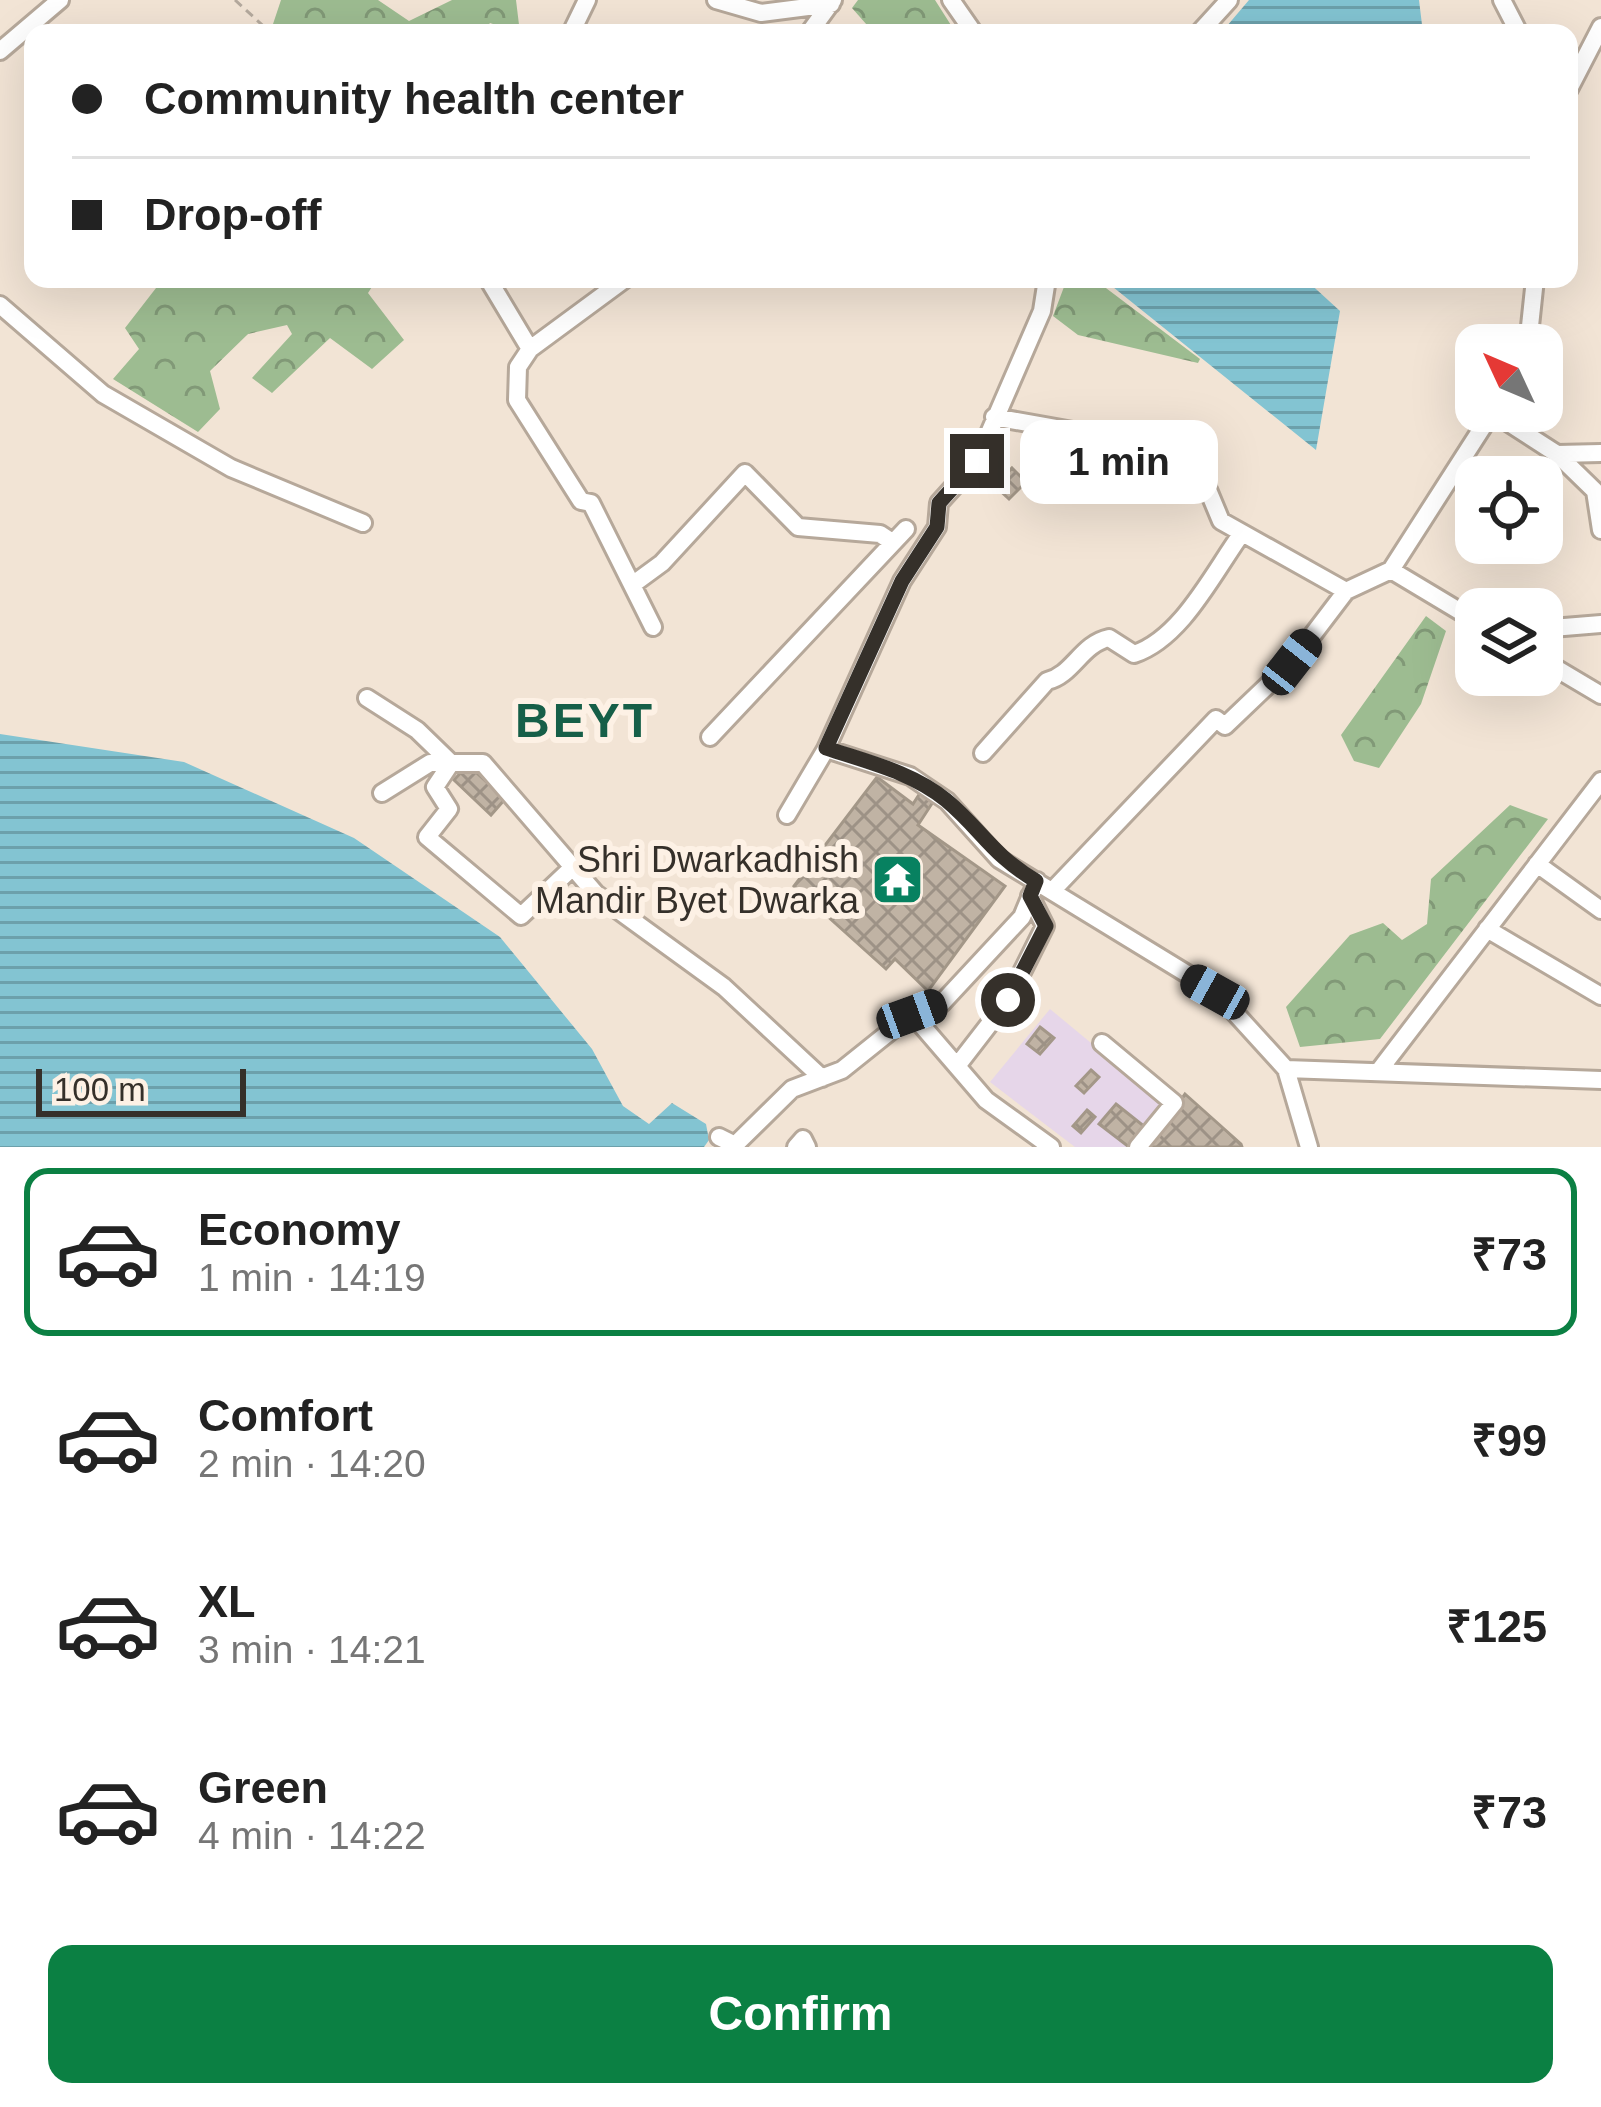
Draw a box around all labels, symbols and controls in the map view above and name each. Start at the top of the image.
text: Community health center [144,73,684,124]
text: Drop-off [144,189,321,240]
north arrow [1455,324,1563,432]
map controls [1455,324,1563,696]
callout: 1 min [1019,419,1217,503]
route end [950,434,1004,488]
text: 1 min [1068,440,1170,483]
button: locate [1455,456,1563,564]
button: layers [1455,588,1563,696]
car [1256,623,1328,701]
district label: BEYT [515,694,655,747]
place label: Shri Dwarkadhish Mandir Byet Dwarka [535,839,860,921]
temple icon: Shri Dwarkadhish Mandir Byet Dwarka [870,852,926,908]
car [1175,959,1255,1025]
route start [981,973,1035,1027]
car [872,985,952,1043]
scale bar [36,1063,246,1116]
text: 100 m [54,1071,146,1108]
icon: car [54,1198,162,1306]
text: Economy [198,1204,401,1255]
text: ₹73 [1471,1229,1547,1280]
text: 1 min · 14:19 [198,1256,426,1299]
icon: car [54,1384,162,1492]
text: Comfort [198,1390,373,1441]
text: ₹99 [1471,1415,1547,1466]
text: 2 min · 14:20 [198,1442,426,1485]
icon: car [54,1570,162,1678]
text: XL [198,1576,256,1627]
text: ₹125 [1446,1601,1547,1652]
text: 3 min · 14:21 [198,1628,426,1671]
icon: car [54,1756,162,1864]
text: Green [198,1762,328,1813]
text: ₹73 [1471,1787,1547,1838]
text: 4 min · 14:22 [198,1814,426,1857]
button: Confirm [48,1945,1553,2083]

